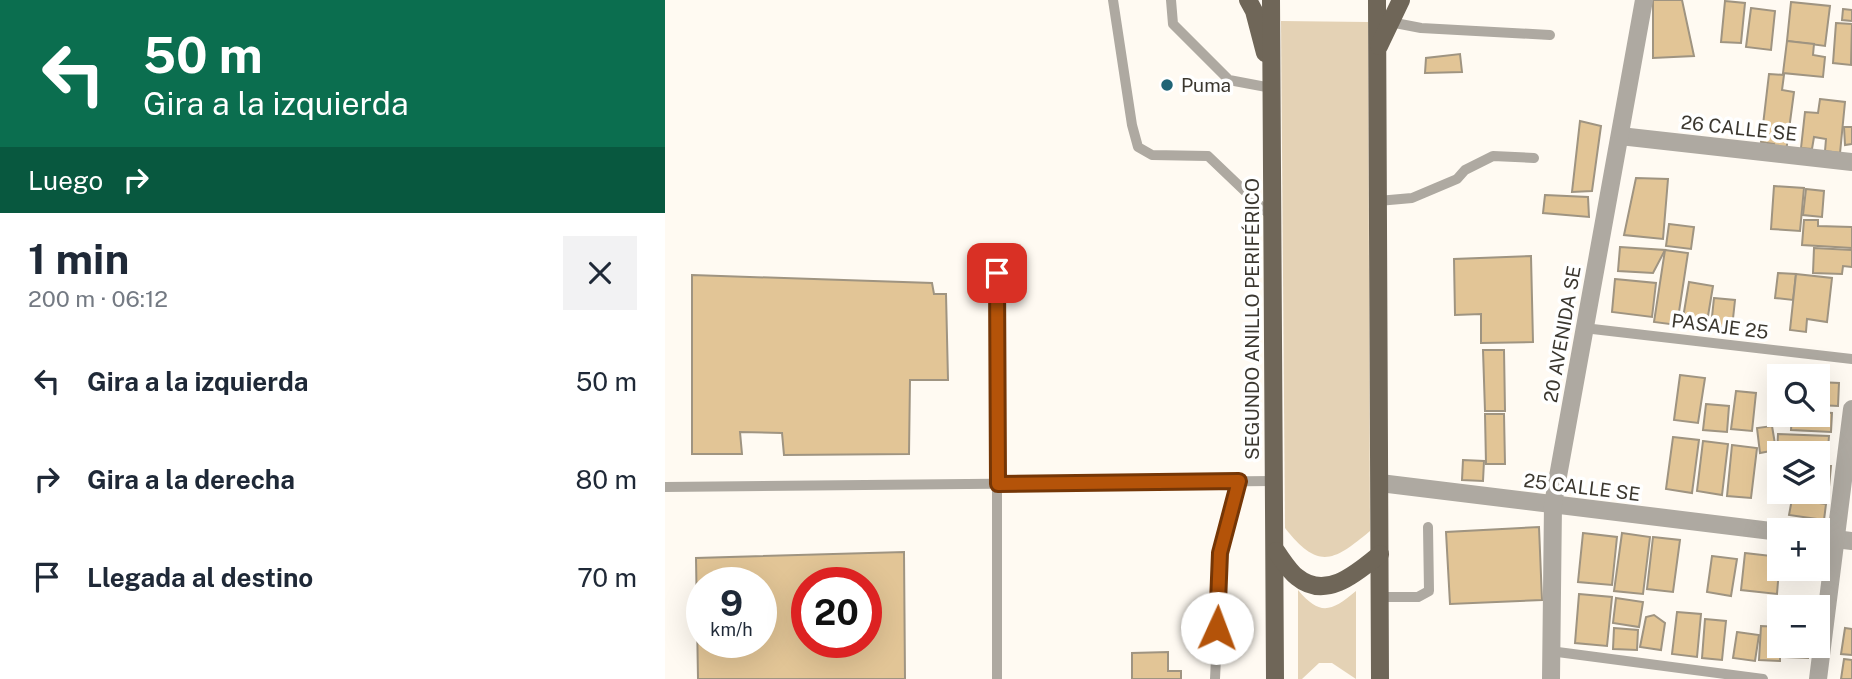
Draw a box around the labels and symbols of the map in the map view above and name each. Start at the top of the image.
place label: Puma [1181,74,1231,96]
marker: Puma [1159,77,1175,93]
street label: 26 CALLE SE [1680,111,1798,145]
street label: SEGUNDO ANILLO PERIFÉRICO [1241,178,1263,460]
pin [967,243,1027,303]
street label: 20 AVENIDA SE [1539,264,1585,404]
street label: PASAJE 25 [1670,309,1770,343]
street label: 25 CALLE SE [1522,469,1642,505]
speed limit sign: 20 [791,567,882,658]
position arrow [1180,591,1254,665]

